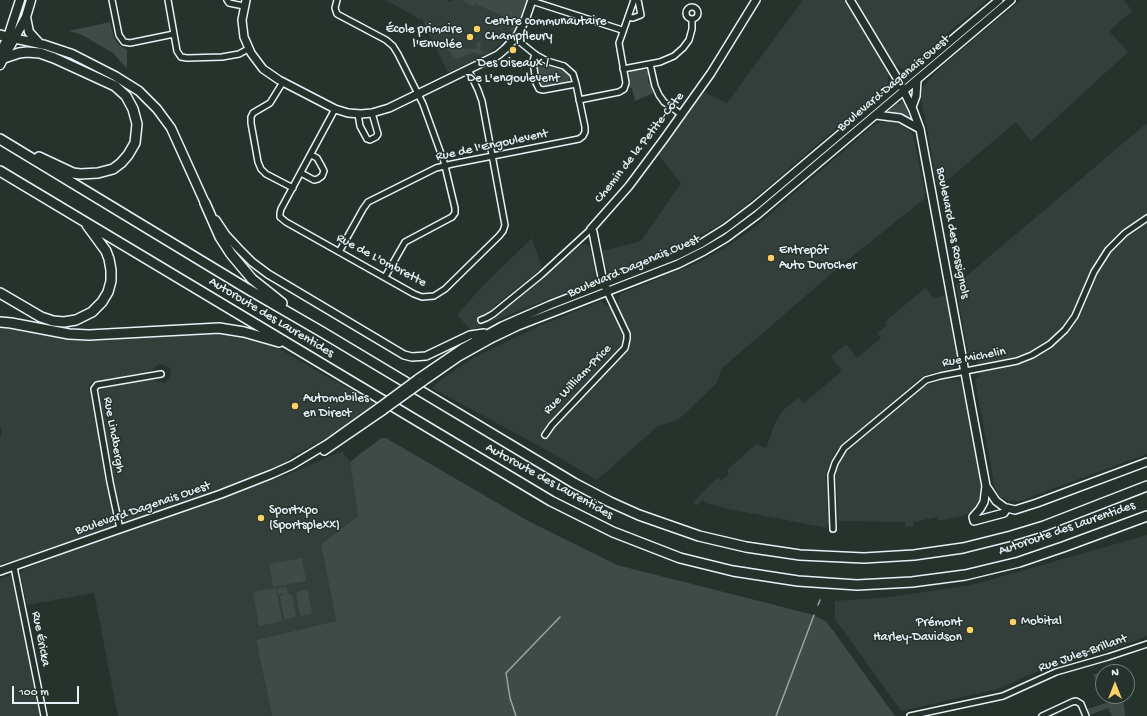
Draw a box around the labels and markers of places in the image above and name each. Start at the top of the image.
place label: Centre communautaire Champfleury [485,14,607,45]
place label: École primaire l'Envolée [386,22,462,53]
marker: Centre communautaire Champfleury [472,24,482,34]
marker: École primaire l'Envolée [465,32,475,42]
marker: Des Oiseaux / De L'engoulevent [508,45,518,55]
place label: Des Oiseaux / De L'engoulevent [467,56,559,87]
place label: Entrepôt Auto Durocher [779,243,857,274]
marker: Entrepôt Auto Durocher [766,253,776,263]
place label: Automobiles en Direct [303,391,369,422]
marker: Automobiles en Direct [290,401,300,411]
place label: SportXpo (Sportsplexx) [269,503,340,534]
marker: SportXpo (Sportsplexx) [256,513,266,523]
place label: Mobital [1021,614,1062,630]
place label: Prémont Harley-Davidson [873,615,962,646]
marker: Mobital [1008,617,1018,627]
marker: Prémont Harley-Davidson [965,625,975,635]

